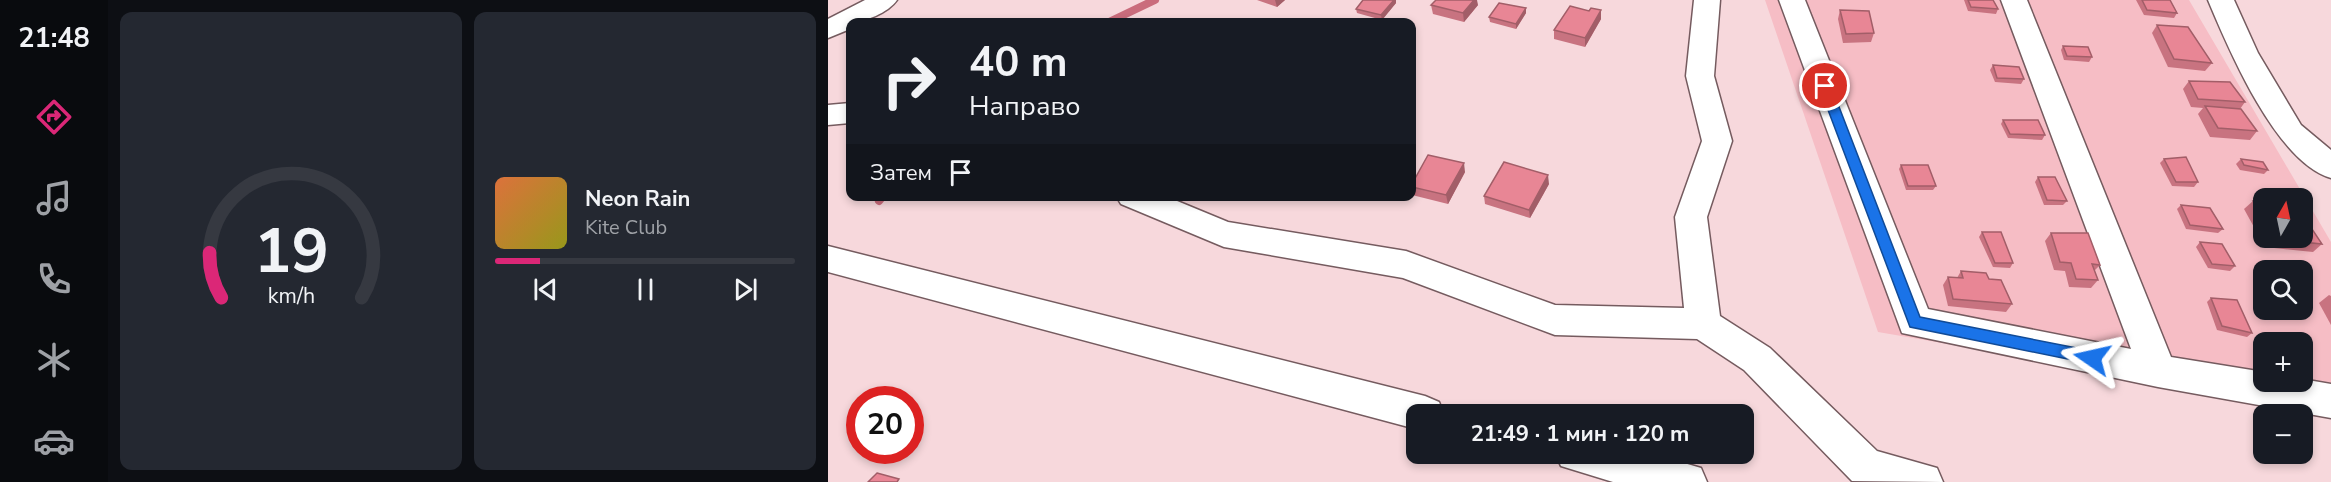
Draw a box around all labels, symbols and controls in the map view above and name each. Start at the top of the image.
text: 21:48 [18,20,90,57]
text: 40 m [969,34,1068,91]
icon: right [870,42,948,120]
pin [1799,60,1850,111]
icon: arrive [1808,69,1841,102]
text: Направо [969,88,1080,125]
icon: directions [33,96,75,138]
icon: arrive [944,156,977,189]
text: Затем [870,158,932,188]
icon: music [33,177,75,219]
text: Neon Rain [585,184,690,214]
north arrow [2253,188,2313,248]
map controls [2253,188,2313,464]
text: 19 [254,209,328,294]
text: Kite Club [585,214,667,241]
icon: phone [33,258,75,300]
button: search [2253,260,2313,320]
icon: previous [529,273,562,306]
icon: pause [629,273,662,306]
icon: next [729,273,762,306]
text: km/h [267,281,315,311]
position arrow [2060,326,2124,390]
button: + [2253,332,2313,392]
icon: climate [33,339,75,381]
speed limit sign: 20 [846,386,924,464]
button: − [2253,404,2313,464]
text: 21:49 · 1 мин · 120 m [1471,419,1689,449]
icon: car [33,420,75,462]

